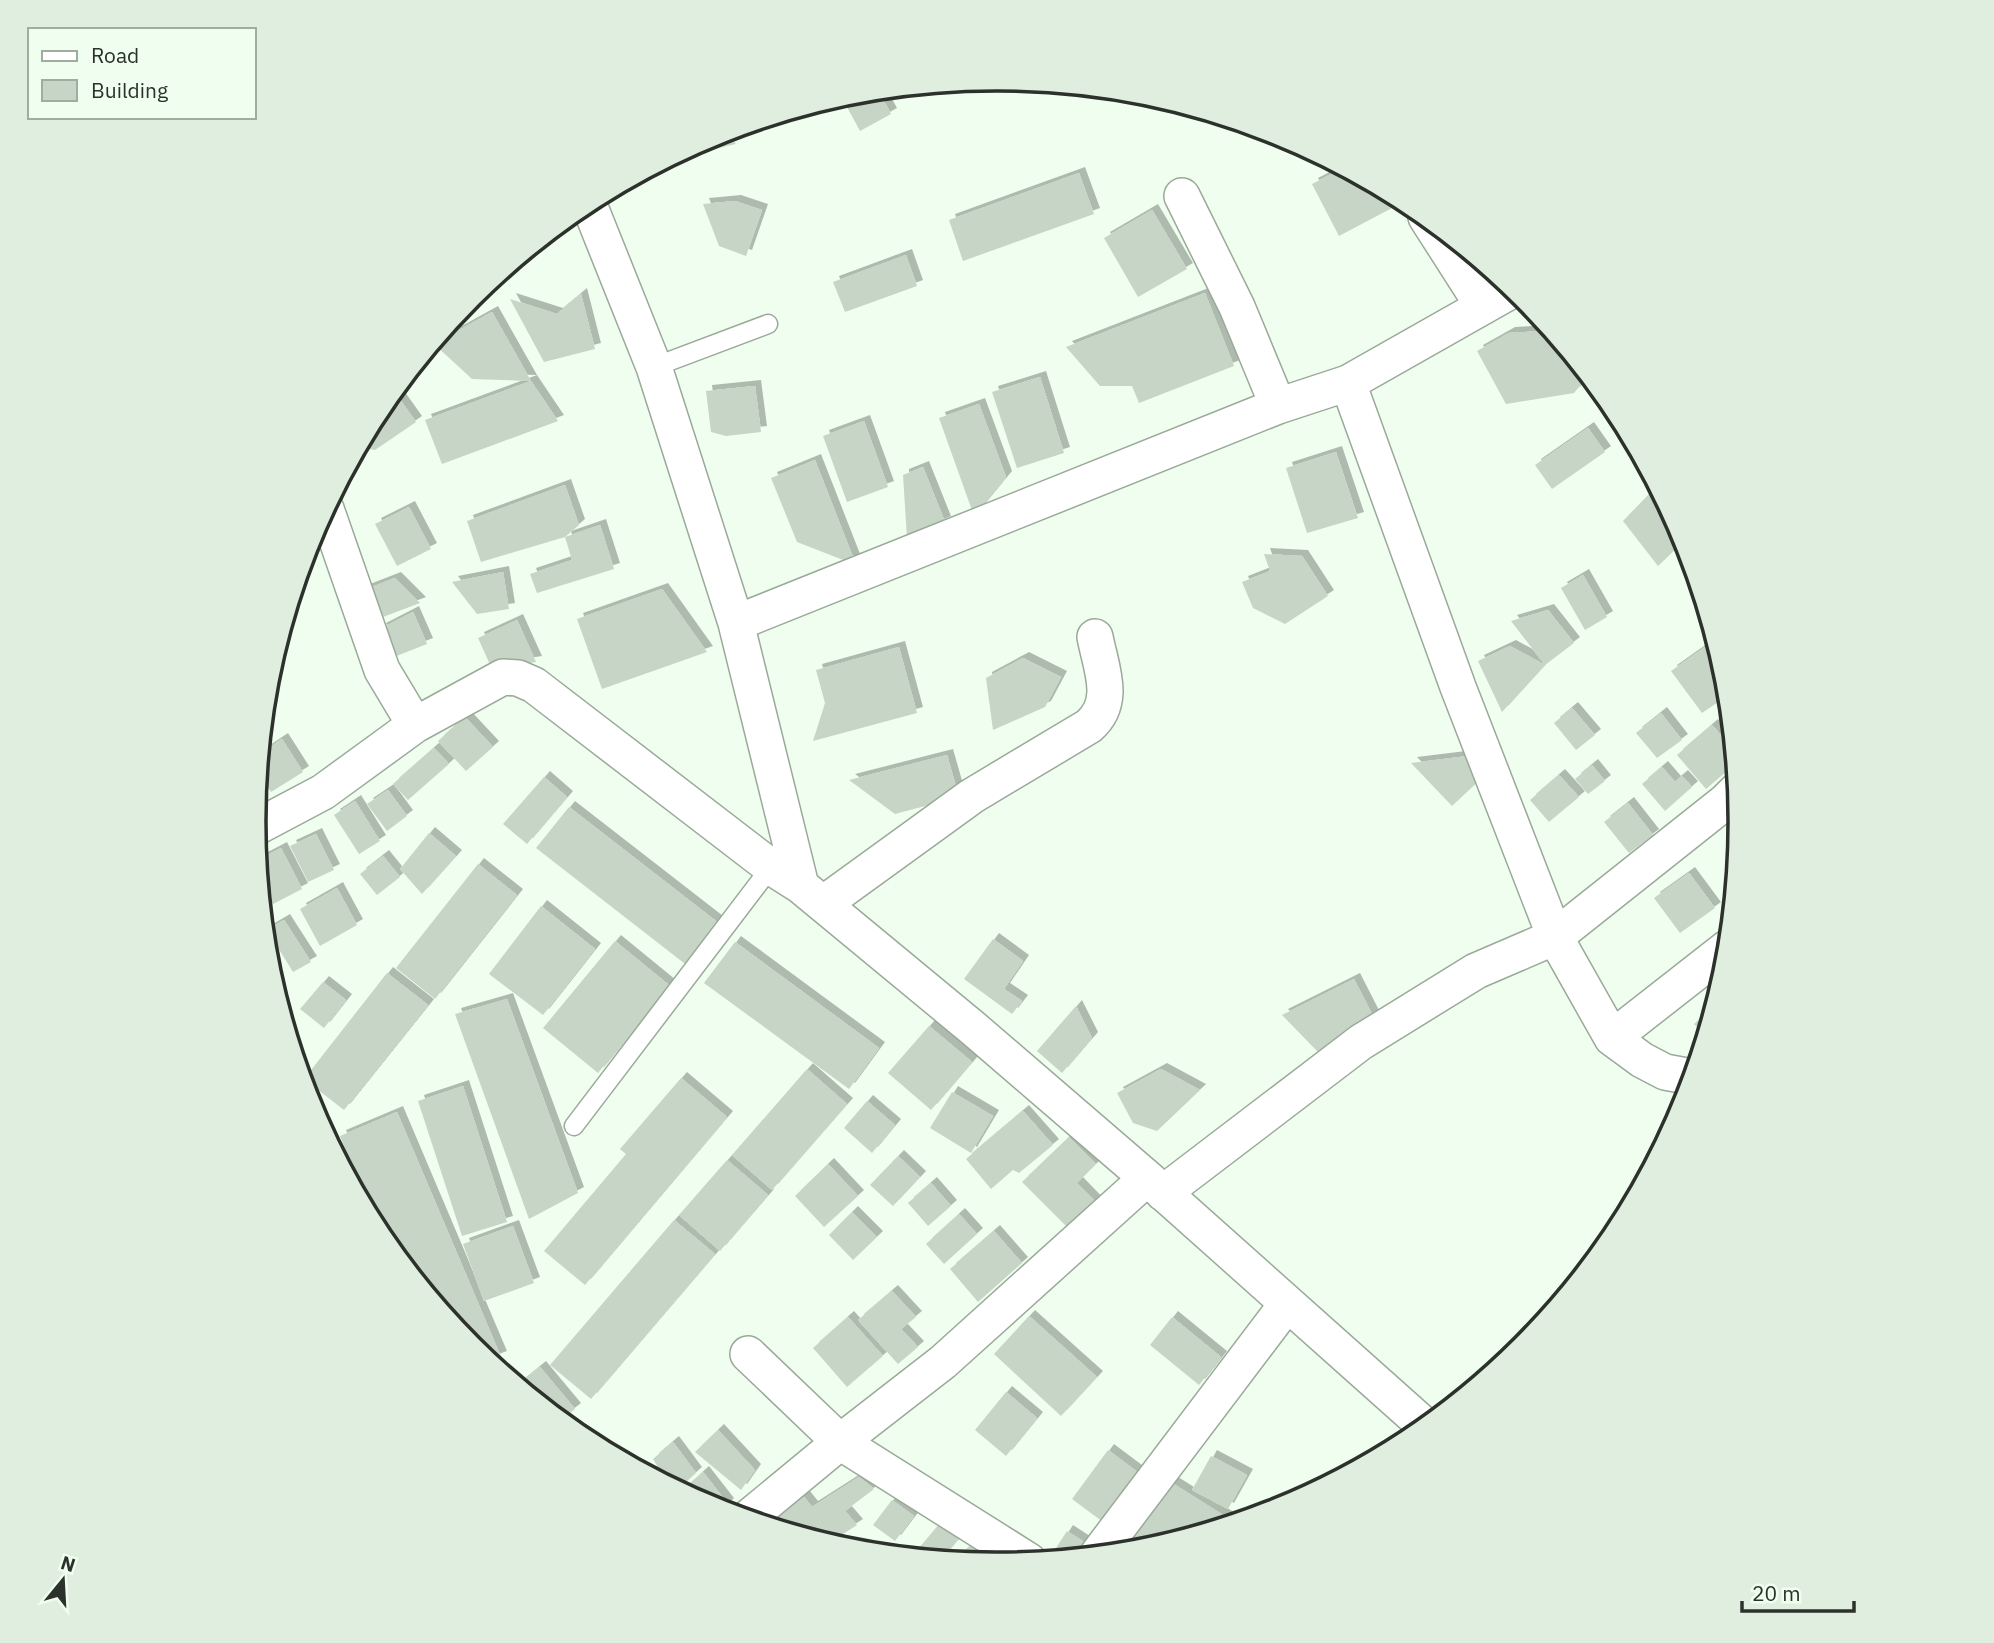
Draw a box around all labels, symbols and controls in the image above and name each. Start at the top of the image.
legend [28,28,256,119]
text: Road [91,41,139,69]
text: Building [91,76,168,104]
north arrow [28,1545,98,1615]
text: N [58,1550,79,1577]
scale bar [1742,1570,1854,1614]
text: 20 m [1752,1579,1801,1607]

